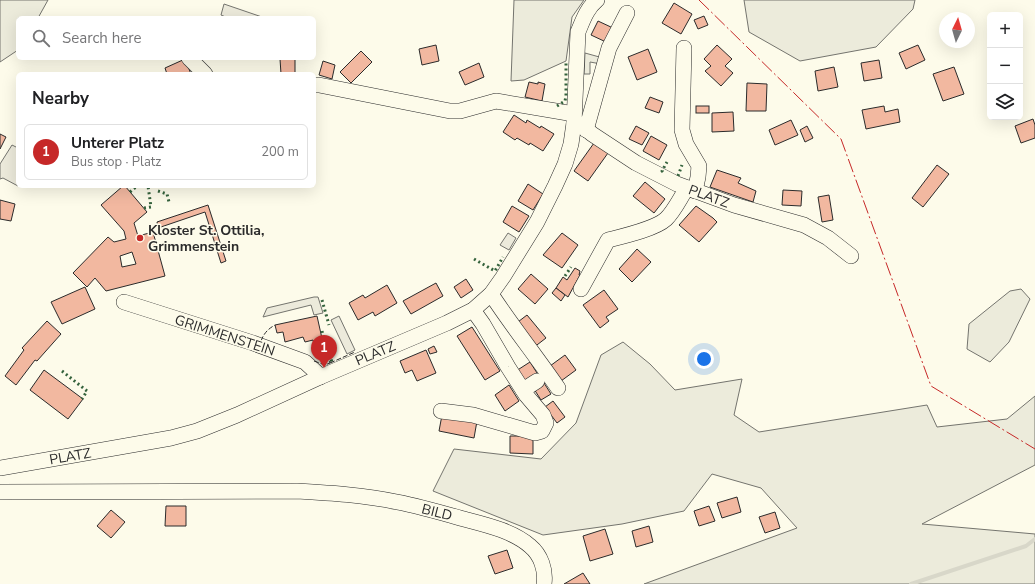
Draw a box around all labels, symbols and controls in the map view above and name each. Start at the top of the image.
north arrow [939,12,975,48]
map controls [987,12,1023,120]
button: + [987,12,1023,48]
search box [16,16,316,60]
icon: search [30,27,52,49]
text: Search here [62,28,142,48]
button: − [987,48,1023,84]
button: layers [987,84,1023,120]
text: Nearby [32,87,89,110]
text: Unterer Platz [71,133,164,153]
text: 1 [42,143,50,161]
text: 200 m [261,143,299,161]
text: Bus stop · Platz [71,153,161,171]
street label: PLATZ [686,180,732,213]
place label: Kloster St. Ottilia, Grimmenstein [148,221,264,256]
marker: Kloster St. Ottilia, Grimmenstein [135,233,145,243]
street label: GRIMMENSTEIN [172,310,277,361]
pin: 1 [311,335,337,368]
street label: PLATZ [352,337,398,370]
your location [694,349,714,369]
street label: PLATZ [48,443,92,469]
street label: BILD [420,500,454,525]

